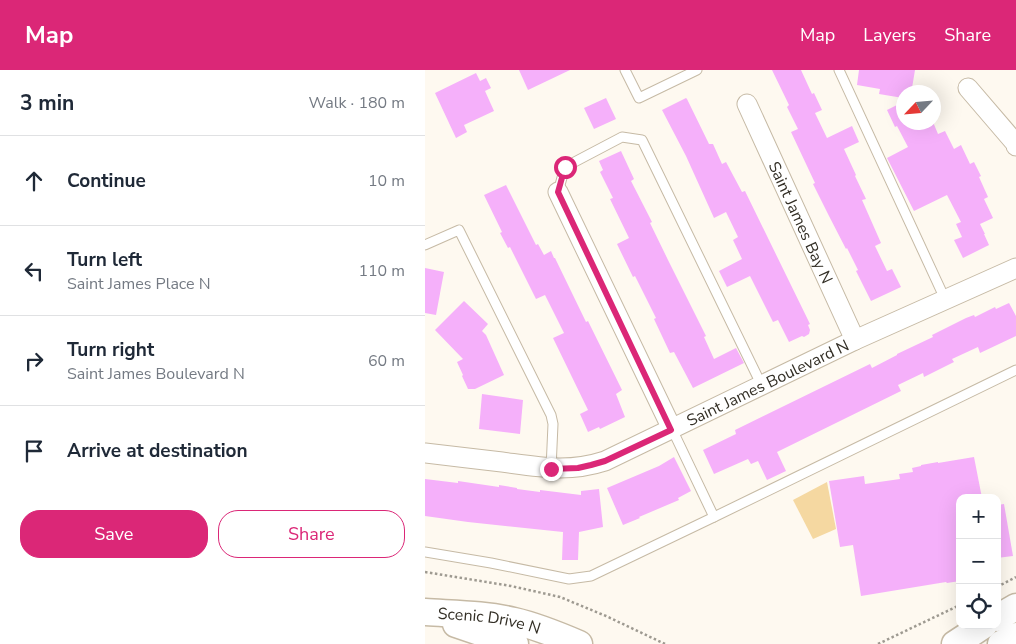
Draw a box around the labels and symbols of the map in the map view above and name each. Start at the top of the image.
north arrow [896,85,941,130]
route start [554,156,577,179]
street label: Saint James Bay N [763,158,838,287]
street label: Saint James Boulevard N [683,335,853,432]
route end [540,458,563,481]
street label: Scenic Drive N [437,603,543,640]

